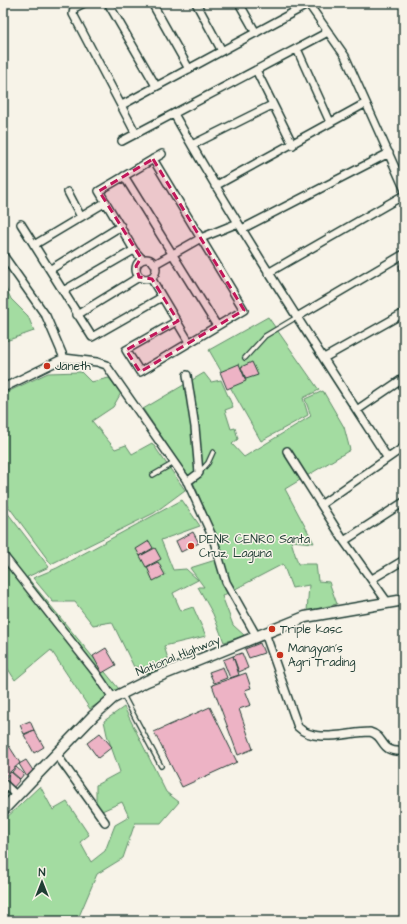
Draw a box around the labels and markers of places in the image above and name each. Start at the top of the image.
place label: Janeth [55,358,91,375]
marker: Janeth [42,361,52,371]
place label: DENR CENRO Santa Cruz, Laguna [199,531,310,563]
marker: DENR CENRO Santa Cruz, Laguna [186,541,196,551]
place label: Triple kasc [280,621,343,638]
marker: Triple kasc [267,624,277,634]
place label: Mangyan's Agri Trading [288,640,355,672]
marker: Mangyan's Agri Trading [275,650,285,660]

